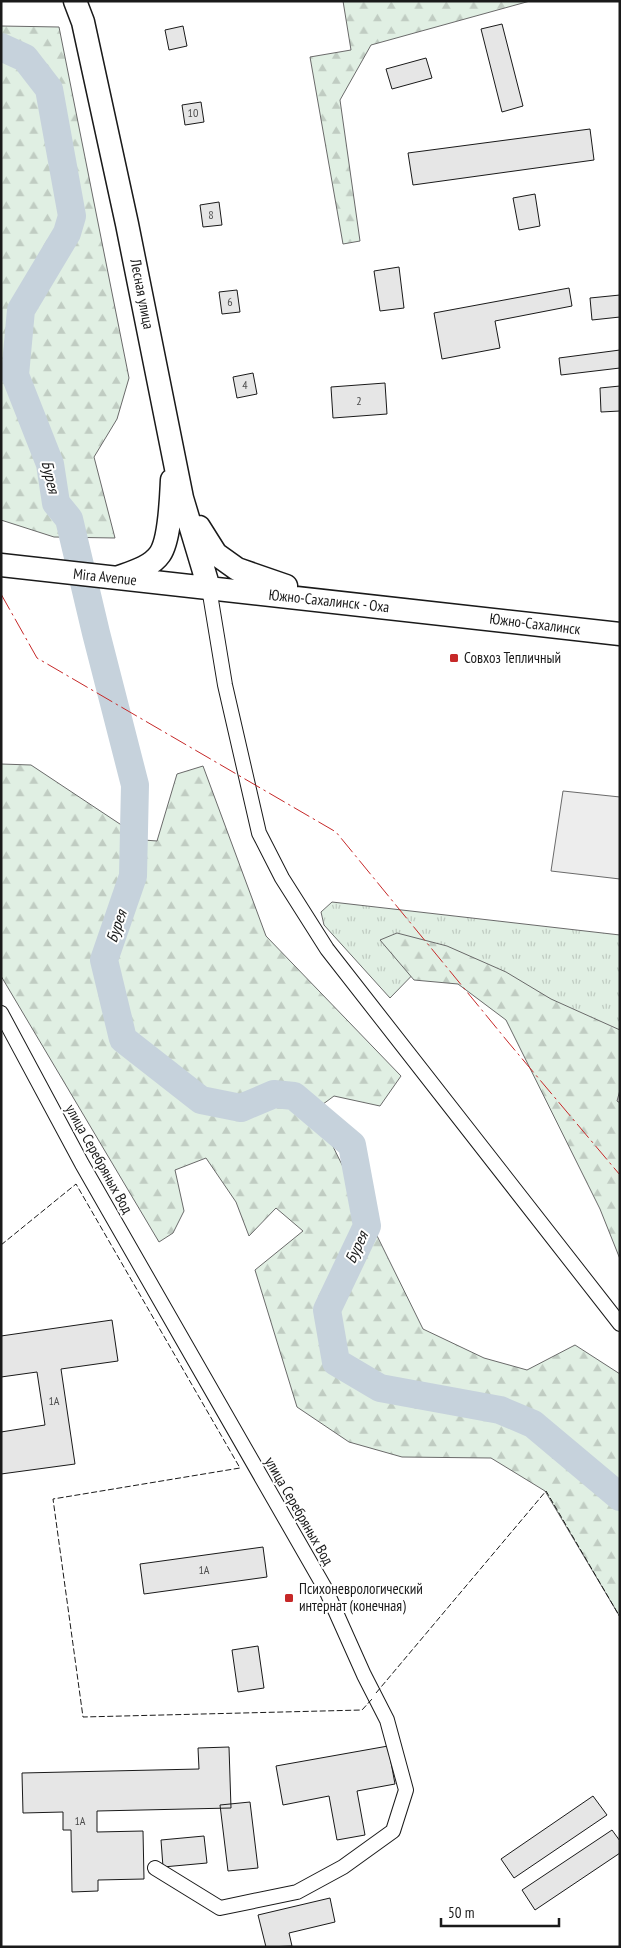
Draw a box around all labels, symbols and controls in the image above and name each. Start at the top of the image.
house number: 10 [188,105,198,120]
house number: 8 [208,207,214,222]
street label: Лесная улица [126,256,159,331]
house number: 6 [227,294,233,309]
house number: 4 [242,377,248,392]
house number: 2 [356,393,362,408]
water label: Бурея [38,459,65,497]
street label: Mira Avenue [72,564,138,589]
street label: Южно-Сахалинск - Оха [268,585,390,616]
street label: Южно-Сахалинск [488,608,582,639]
place label: Совхоз Тепличный [464,648,561,667]
marker: Совхоз Тепличный [448,652,460,664]
water label: Бурея [101,905,131,945]
street label: улица Серебряных Вод [62,1101,137,1217]
water label: Бурея [340,1226,373,1266]
house number: 1А [48,1393,60,1408]
street label: улица Серебряных Вод [261,1453,338,1569]
house number: 1А [198,1562,210,1577]
place label: Психоневрологический интернат (конечная) [299,1579,423,1615]
marker: Психоневрологический интернат (конечная) [283,1592,295,1604]
house number: 1А [74,1813,86,1828]
scale bar [441,1896,558,1928]
text: 50 m [448,1903,474,1922]

